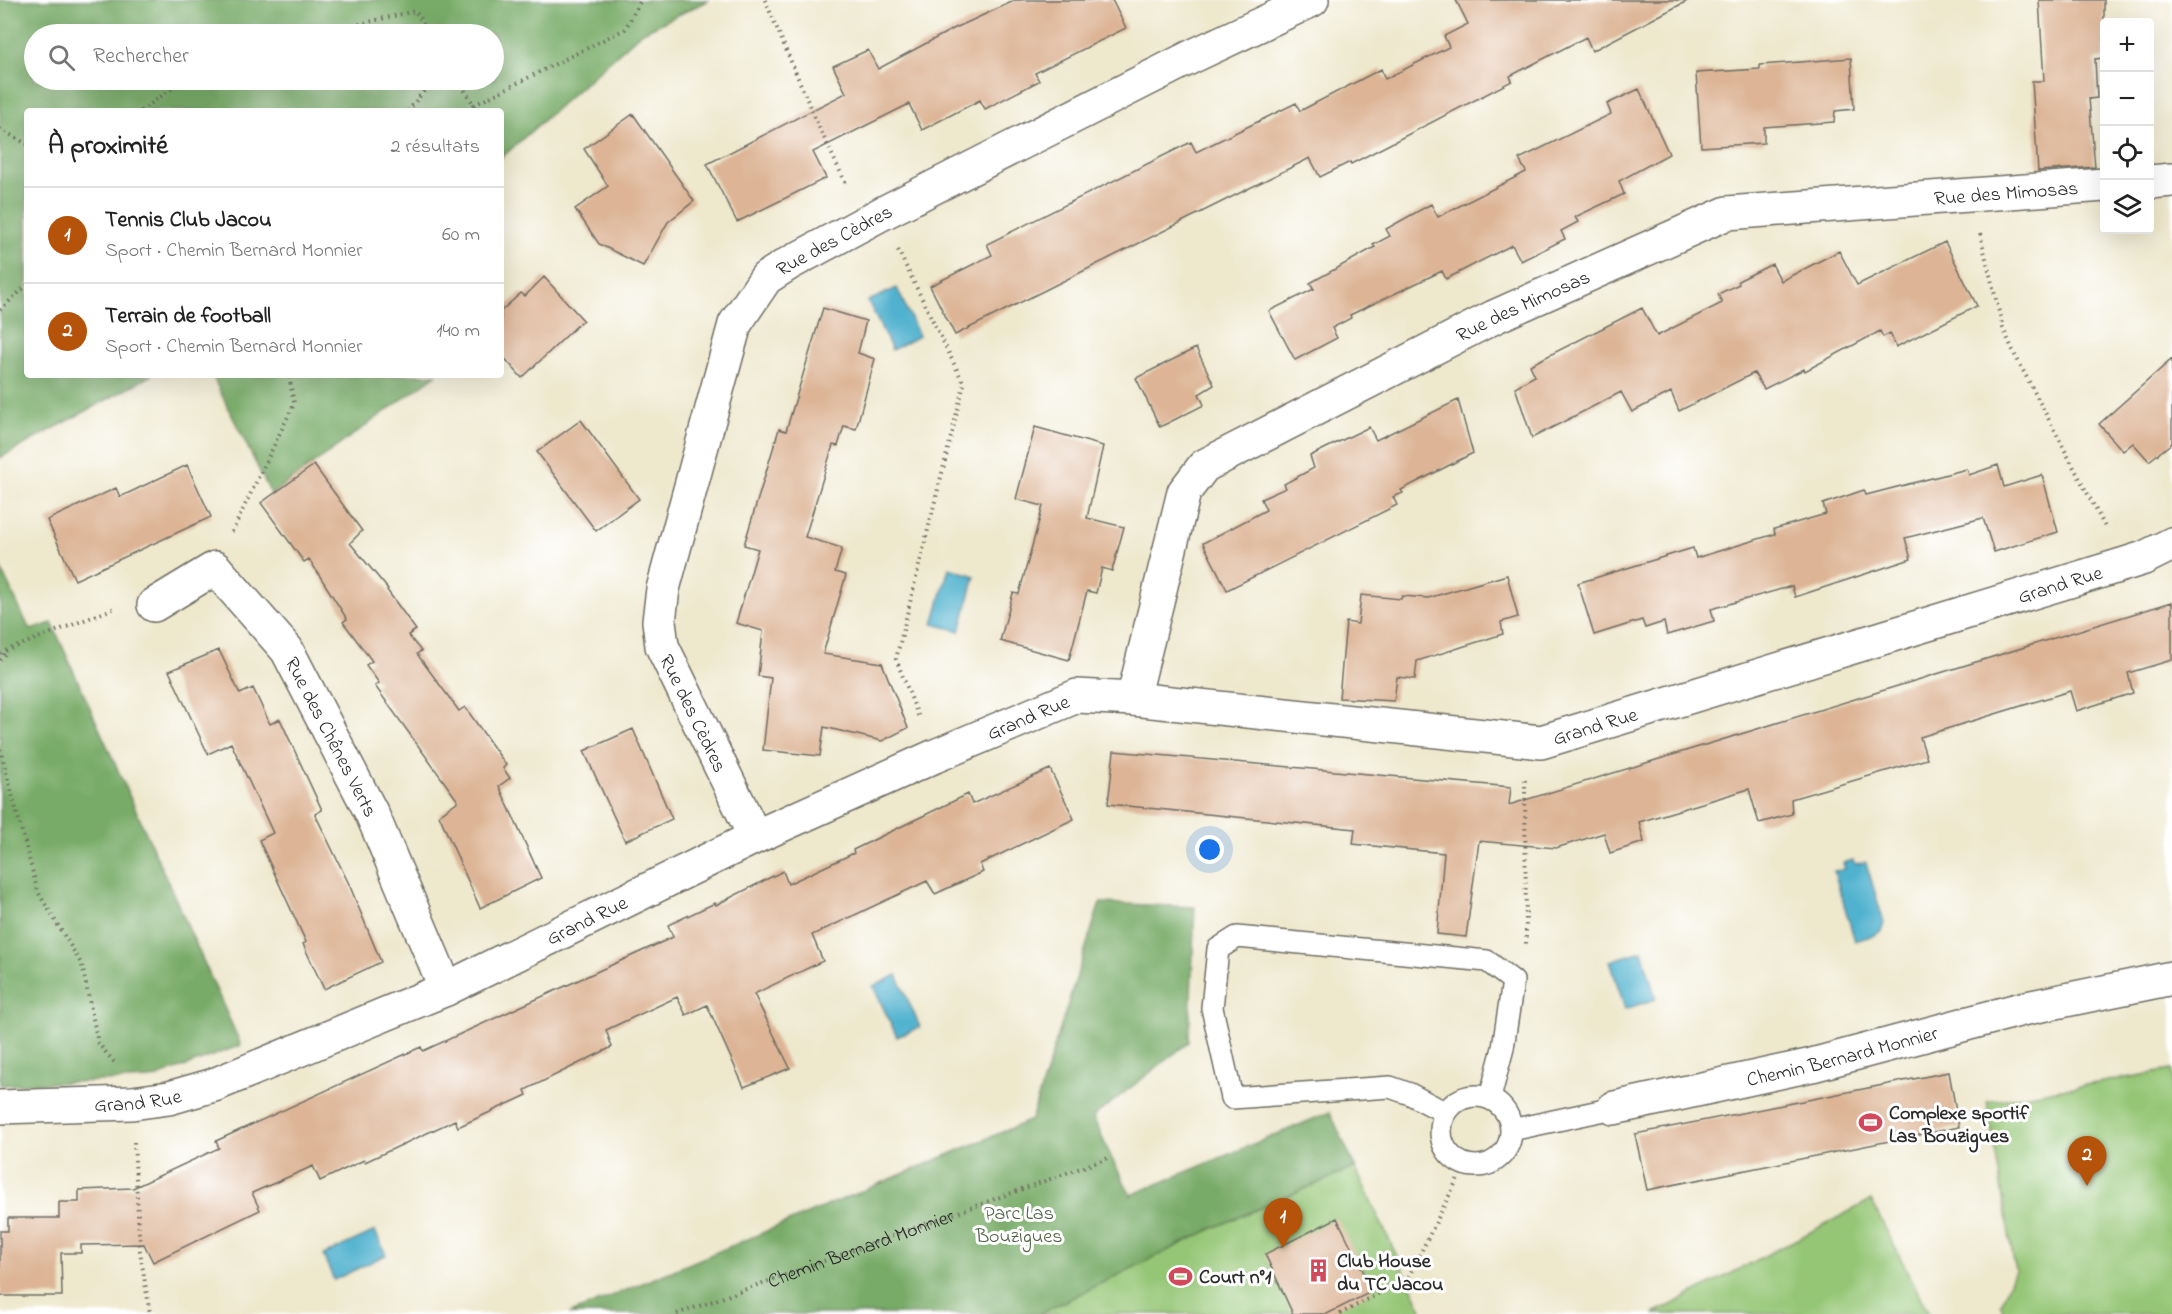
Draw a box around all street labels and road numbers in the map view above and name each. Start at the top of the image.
street label: Rue des Mimosas [1933,175,2079,215]
street label: Rue des Cèdres [771,199,898,285]
street label: Rue des Mimosas [1452,264,1595,351]
street label: Grand Rue [2015,560,2107,613]
street label: Rue des Cèdres [651,650,733,778]
street label: Rue des Chênes Verts [276,653,383,823]
street label: Grand Rue [983,689,1075,749]
street label: Grand Rue [1550,701,1642,755]
street label: Grand Rue [542,890,633,954]
street label: Chemin Bernard Monnier [1744,1020,1942,1096]
street label: Grand Rue [94,1083,185,1121]
street label: Chemin Bernard Monnier [764,1203,959,1297]

